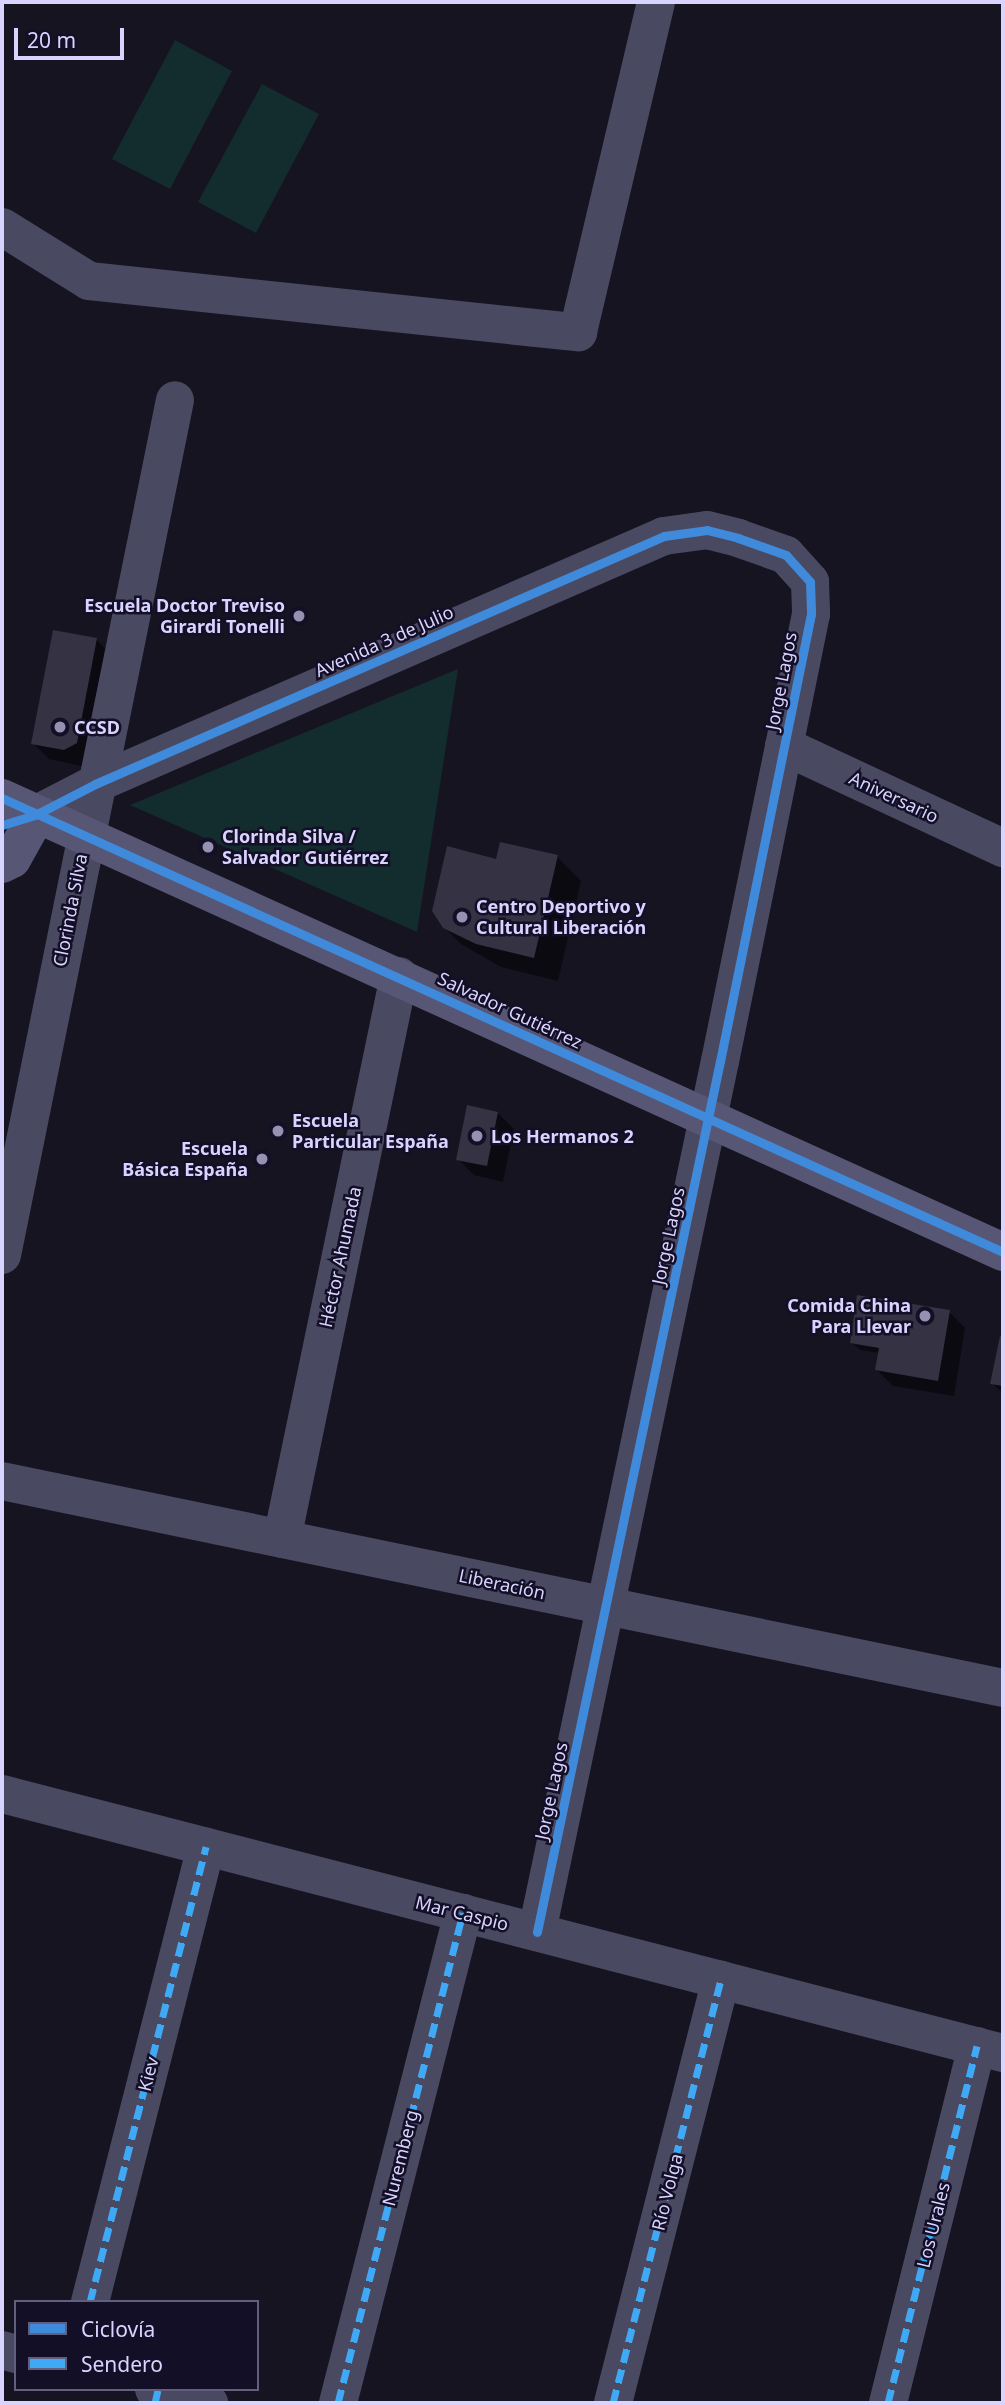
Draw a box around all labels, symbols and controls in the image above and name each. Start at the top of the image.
scale bar [18,14,128,58]
text: 20 m [27,26,76,54]
place label: Escuela Doctor Treviso Girardi Tonelli [84,595,285,638]
street label: Avenida 3 de Julio [311,601,457,681]
marker: Escuela Doctor Treviso Girardi Tonelli [291,608,307,624]
street label: Jorge Lagos [761,630,801,732]
place label: CCSD [74,716,120,738]
marker: CCSD [52,719,68,735]
street label: Aniversario [846,767,942,827]
place label: Clorinda Silva / Salvador Gutiérrez [222,826,388,868]
marker: Clorinda Silva / Salvador Gutiérrez [200,839,216,855]
street label: Clorinda Silva [48,852,92,968]
place label: Centro Deportivo y Cultural Liberación [476,896,646,939]
marker: Centro Deportivo y Cultural Liberación [454,909,470,925]
street label: Salvador Gutiérrez [435,967,585,1053]
place label: Escuela Particular España [292,1110,449,1152]
marker: Escuela Particular España [270,1123,286,1139]
place label: Los Hermanos 2 [491,1125,634,1147]
marker: Los Hermanos 2 [469,1128,485,1144]
place label: Escuela Básica España [122,1138,248,1180]
marker: Escuela Básica España [254,1151,270,1167]
street label: Héctor Ahumada [315,1185,365,1329]
street label: Jorge Lagos [647,1185,689,1287]
place label: Comida China Para Llevar [787,1295,911,1338]
marker: Comida China Para Llevar [917,1308,933,1324]
street label: Liberación [457,1564,547,1604]
street label: Jorge Lagos [530,1740,572,1842]
street label: Mar Caspio [413,1891,511,1935]
street label: Kiev [133,2055,163,2093]
street label: Nuremberg [378,2108,422,2208]
street label: Río Volga [647,2151,687,2233]
street label: Los Urales [912,2180,954,2270]
legend [14,2300,259,2391]
text: Ciclovía [81,2315,155,2343]
text: Sendero [81,2350,163,2378]

